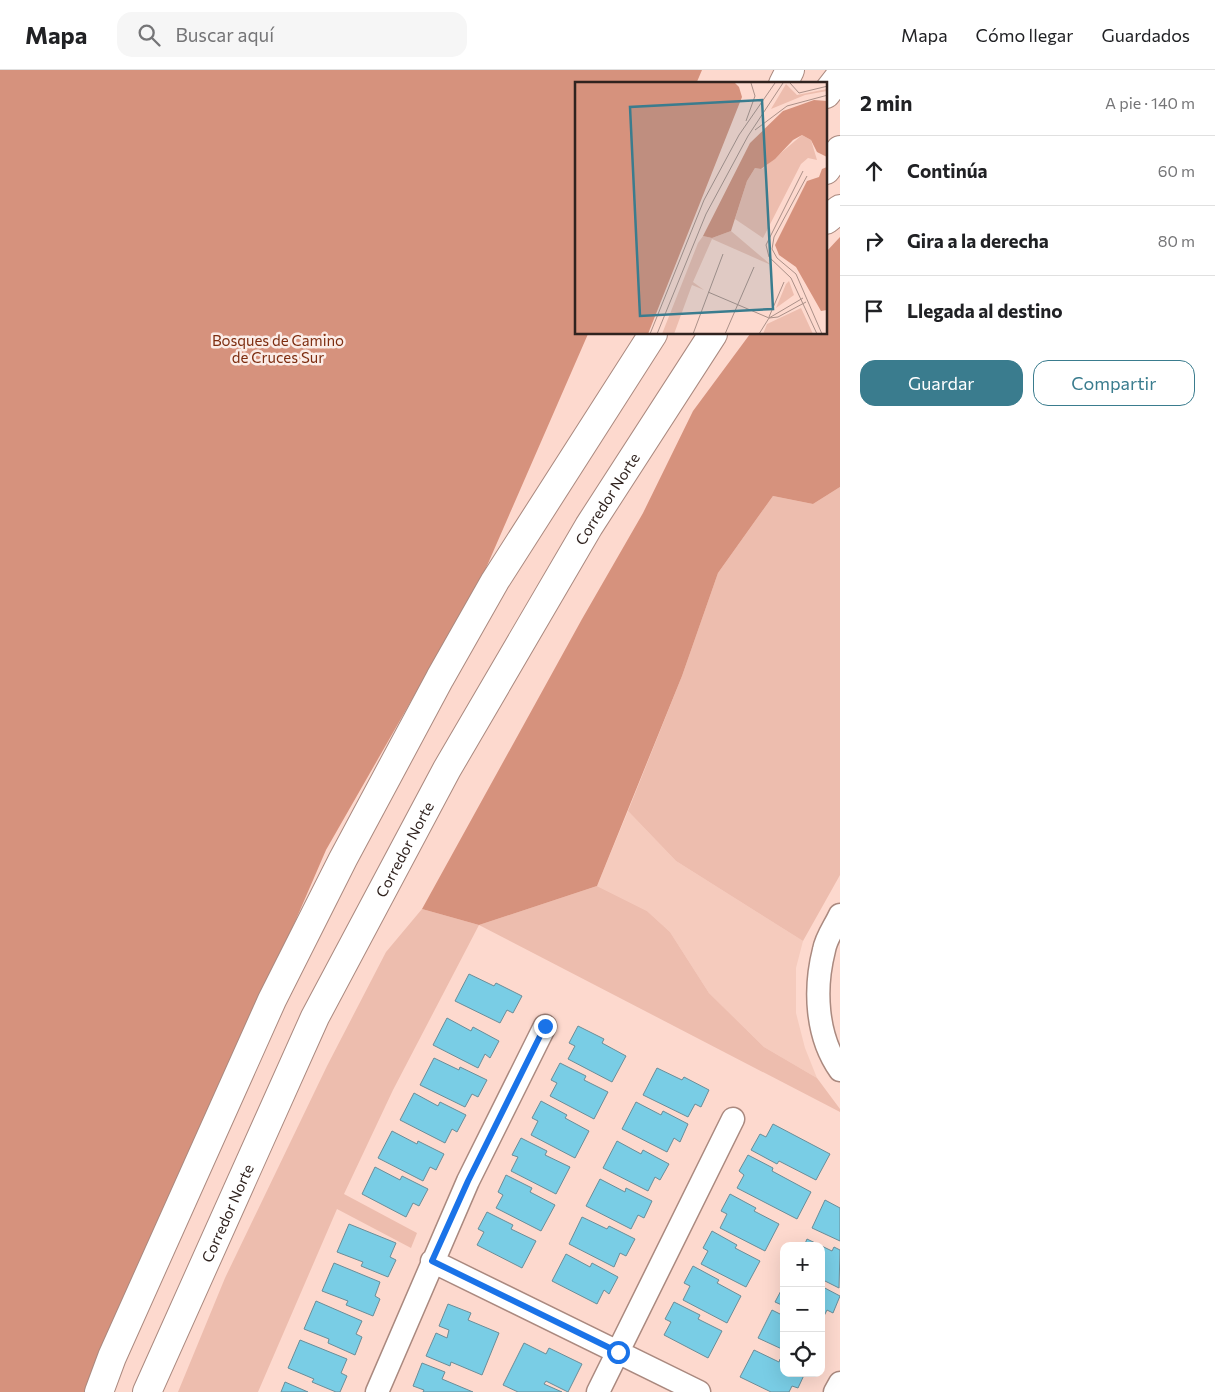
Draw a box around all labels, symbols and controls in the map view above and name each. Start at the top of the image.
search box [117,12,467,57]
text: Mapa [25,20,87,49]
icon: search [135,21,163,49]
text: Buscar aquí [175,23,274,46]
text: Mapa [901,24,948,46]
text: Cómo llegar [976,24,1073,46]
text: Guardados [1101,24,1190,46]
inset map [575,82,828,335]
text: 2 min [860,90,912,115]
text: A pie · 140 m [1105,93,1195,112]
icon: ahead [860,157,888,185]
text: Continúa [907,159,988,182]
text: 60 m [1158,161,1195,180]
icon: right [860,227,888,255]
text: Gira a la derecha [907,229,1049,252]
text: 80 m [1158,231,1195,250]
icon: arrive [860,297,888,325]
text: Llegada al destino [907,299,1063,322]
park label: Bosques de Camino de Cruces Sur [212,331,344,366]
button: Guardar [860,360,1023,406]
button: Compartir [1033,360,1195,406]
street label: Corredor Norte [571,449,643,548]
street label: Corredor Norte [372,798,437,900]
route end [534,1015,557,1038]
street label: Corredor Norte [197,1161,257,1265]
map controls [780,1242,825,1377]
button: + [780,1242,825,1287]
button: − [780,1287,825,1332]
button: locate [780,1332,825,1377]
route start [607,1341,630,1364]

